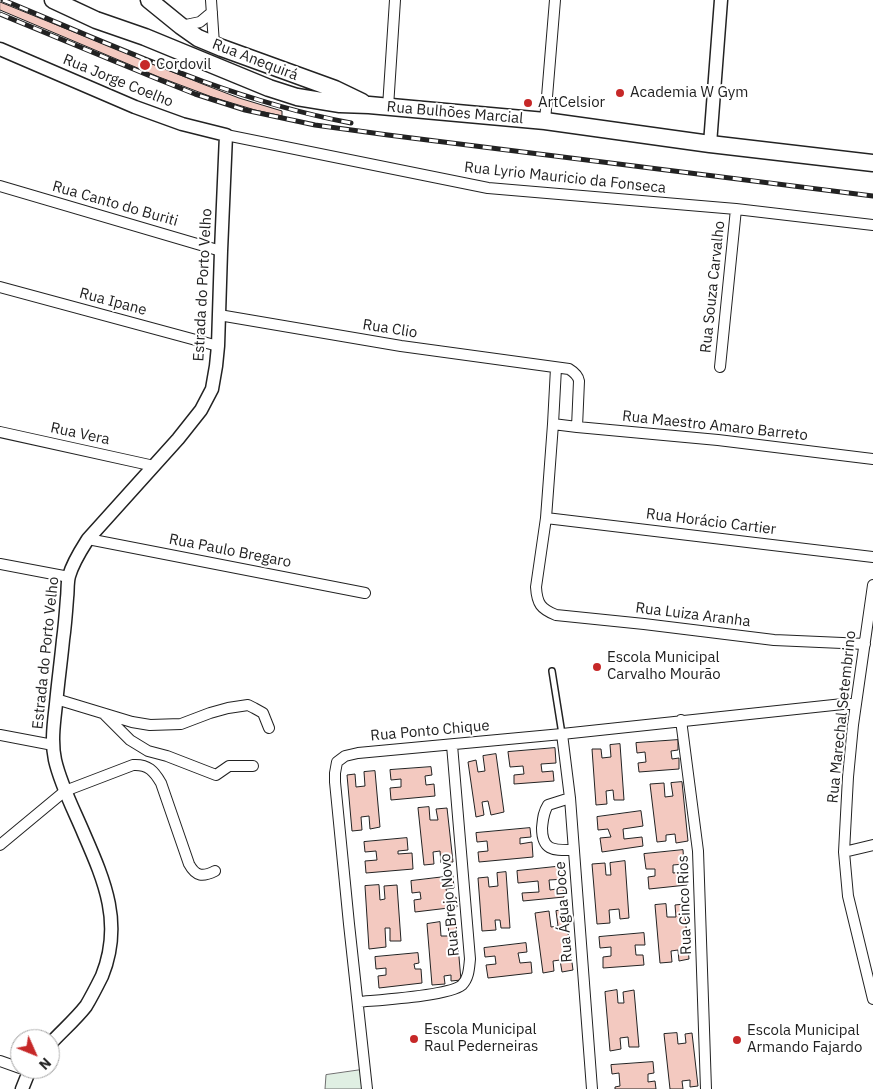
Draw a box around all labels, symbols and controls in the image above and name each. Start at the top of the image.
street label: Rua Anequirá [210,35,300,85]
street label: Rua Jorge Coelho [60,51,176,111]
place label: Cordovil [156,56,211,74]
marker: Cordovil [138,58,152,72]
place label: Academia W Gym [630,84,748,102]
marker: Academia W Gym [614,87,626,99]
place label: ArtCelsior [538,94,605,112]
marker: ArtCelsior [522,97,534,109]
street label: Rua Bulhões Marcial [386,98,524,128]
street label: Rua Lyrio Mauricio da Fonseca [463,158,667,198]
street label: Rua Canto do Buriti [50,177,180,231]
street label: Estrada do Porto Velho [190,208,216,362]
street label: Rua Souza Carvalho [697,220,729,354]
street label: Rua Ipane [77,284,149,320]
street label: Rua Clio [361,316,419,342]
street label: Rua Maestro Amaro Barreto [621,407,809,445]
street label: Rua Vera [49,419,111,449]
street label: Rua Horácio Cartier [645,505,777,539]
street label: Rua Paulo Bregaro [167,530,293,572]
street label: Estrada do Porto Velho [29,576,63,730]
street label: Rua Luiza Aranha [634,599,752,631]
street label: Rua Marechal Setembrino [824,630,860,804]
place label: Escola Municipal Carvalho Mourão [607,649,721,684]
marker: Escola Municipal Carvalho Mourão [591,661,603,673]
street label: Rua Ponto Chique [370,717,490,745]
street label: Rua Brejo Novo [437,853,463,957]
street label: Rua Cinco Rios [674,855,696,955]
street label: Rua Água Doce [551,861,577,963]
place label: Escola Municipal Raul Pederneiras [424,1021,538,1056]
place label: Escola Municipal Armando Fajardo [747,1022,862,1057]
north arrow [10,1029,60,1079]
marker: Escola Municipal Raul Pederneiras [408,1033,420,1045]
marker: Escola Municipal Armando Fajardo [731,1034,743,1046]
text: N [35,1054,55,1074]

